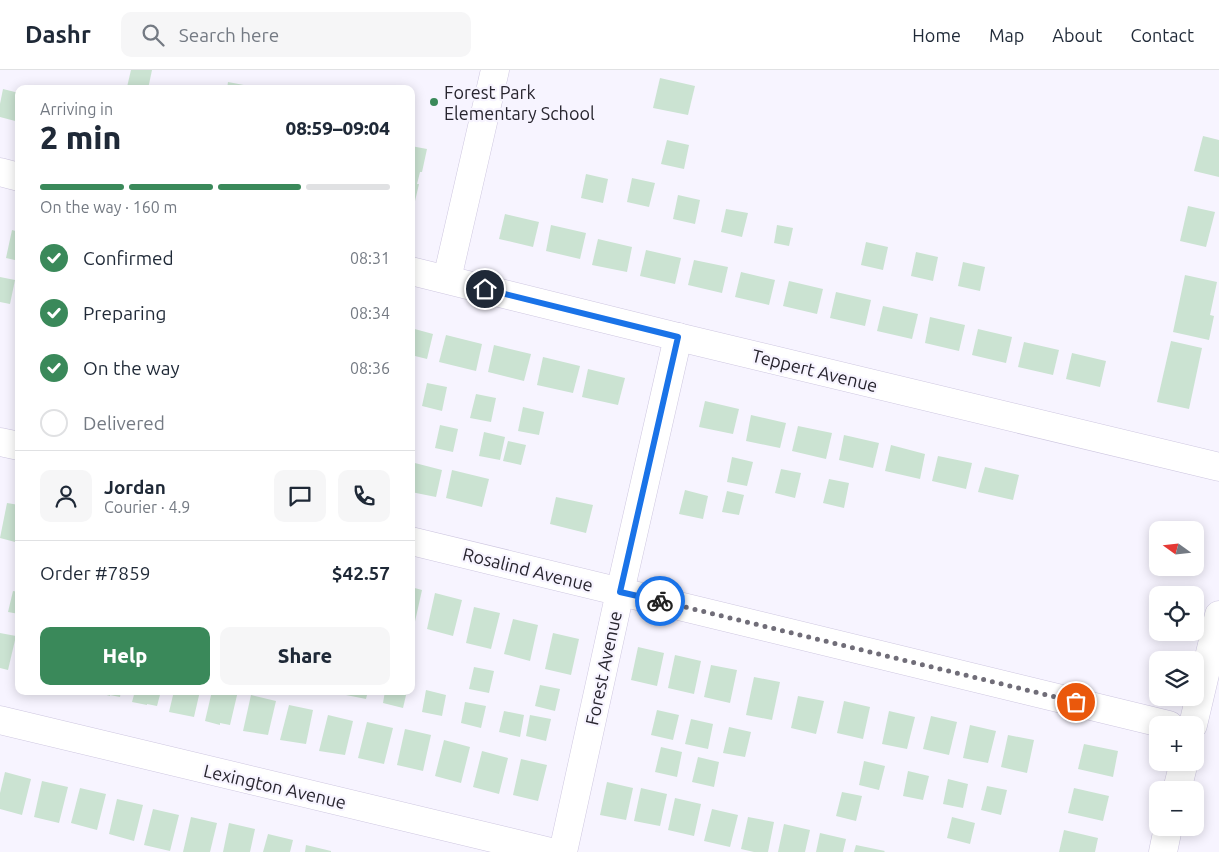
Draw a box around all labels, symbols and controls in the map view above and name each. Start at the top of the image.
search box [121,12,471,57]
text: Dashr [25,21,91,48]
icon: search [139,21,167,49]
text: Search here [179,24,279,46]
text: Home [912,25,961,45]
text: Map [989,25,1024,45]
text: About [1052,25,1102,45]
text: Contact [1130,25,1194,45]
place label: Forest Park Elementary School [444,82,595,123]
marker: Forest Park Elementary School [428,96,440,108]
text: Arriving in [40,100,113,118]
text: 08:59–09:04 [285,117,390,139]
text: 2 min [40,119,121,155]
text: On the way · 160 m [40,198,177,216]
icon: check [40,244,68,272]
text: Confirmed [83,247,174,269]
text: 08:31 [350,249,390,267]
pin [464,268,506,310]
icon: home [471,275,499,303]
icon: check [40,299,68,327]
text: Preparing [83,302,167,324]
text: 08:34 [350,304,390,322]
street label: Teppert Avenue [750,345,880,395]
icon: check [40,354,68,382]
text: On the way [83,357,180,379]
text: 08:36 [350,359,390,377]
text: Delivered [83,412,165,434]
button: person [40,470,92,522]
button: chat [274,470,326,522]
button: phone [338,470,390,522]
text: Jordan [104,476,166,498]
text: Courier · 4.9 [104,498,190,516]
north arrow [1149,521,1204,576]
map controls [1149,521,1204,836]
street label: Rosalind Avenue [461,543,595,595]
text: Order #7859 [40,562,150,584]
text: $42.57 [332,562,390,584]
courier [635,576,685,626]
button: locate [1149,586,1204,641]
icon: bike [646,587,674,615]
street label: Forest Avenue [581,609,625,727]
button: Help [40,627,210,685]
button: Share [220,627,390,685]
button: layers [1149,651,1204,706]
pin [1055,681,1097,723]
icon: bag [1062,688,1090,716]
button: + [1149,716,1204,771]
street label: Lexington Avenue [202,760,348,812]
button: − [1149,781,1204,836]

